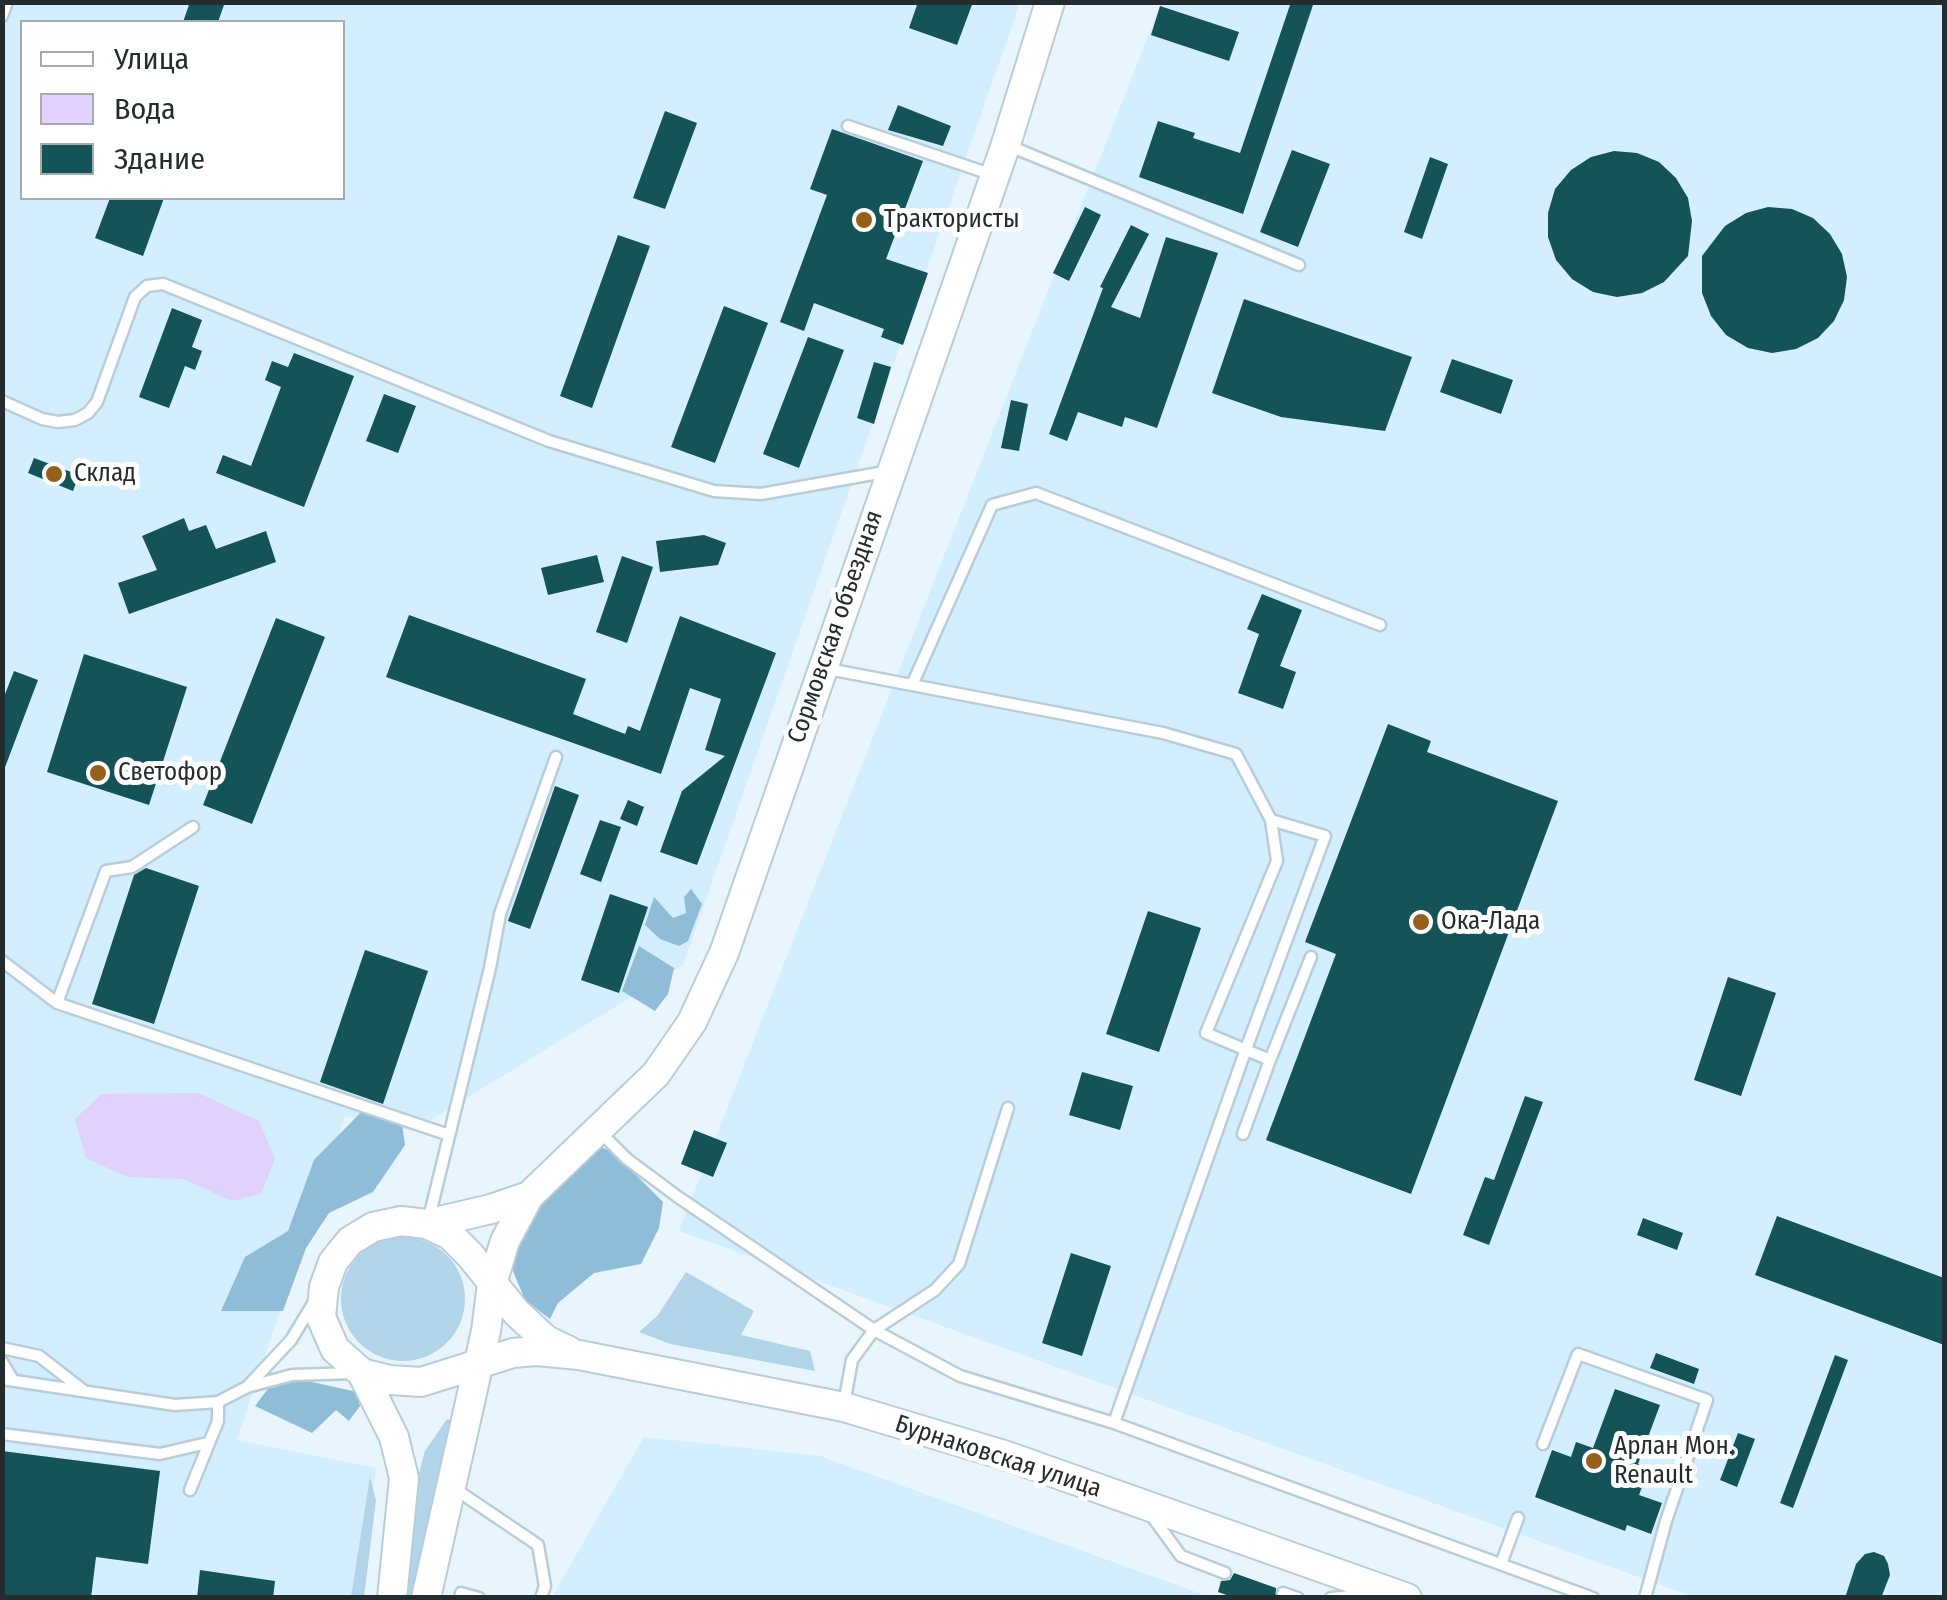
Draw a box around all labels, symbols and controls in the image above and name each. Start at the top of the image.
legend [20,20,345,200]
text: Улица [114,41,189,77]
text: Вода [114,91,176,127]
text: Здание [114,141,205,177]
place label: Трактористы [884,205,1019,235]
marker: Трактористы [853,209,875,231]
place label: Склад [74,459,136,489]
marker: Склад [43,463,65,485]
street label: Сормовская объездная [782,507,890,747]
place label: Светофор [118,758,222,788]
marker: Светофор [87,762,109,784]
place label: Ока-Лада [1441,907,1540,937]
marker: Ока-Лада [1410,911,1432,933]
street label: Бурнаковская улица [891,1409,1105,1505]
place label: Арлан Мон. Renault [1614,1432,1734,1491]
marker: Арлан Мон. Renault [1583,1450,1605,1472]

